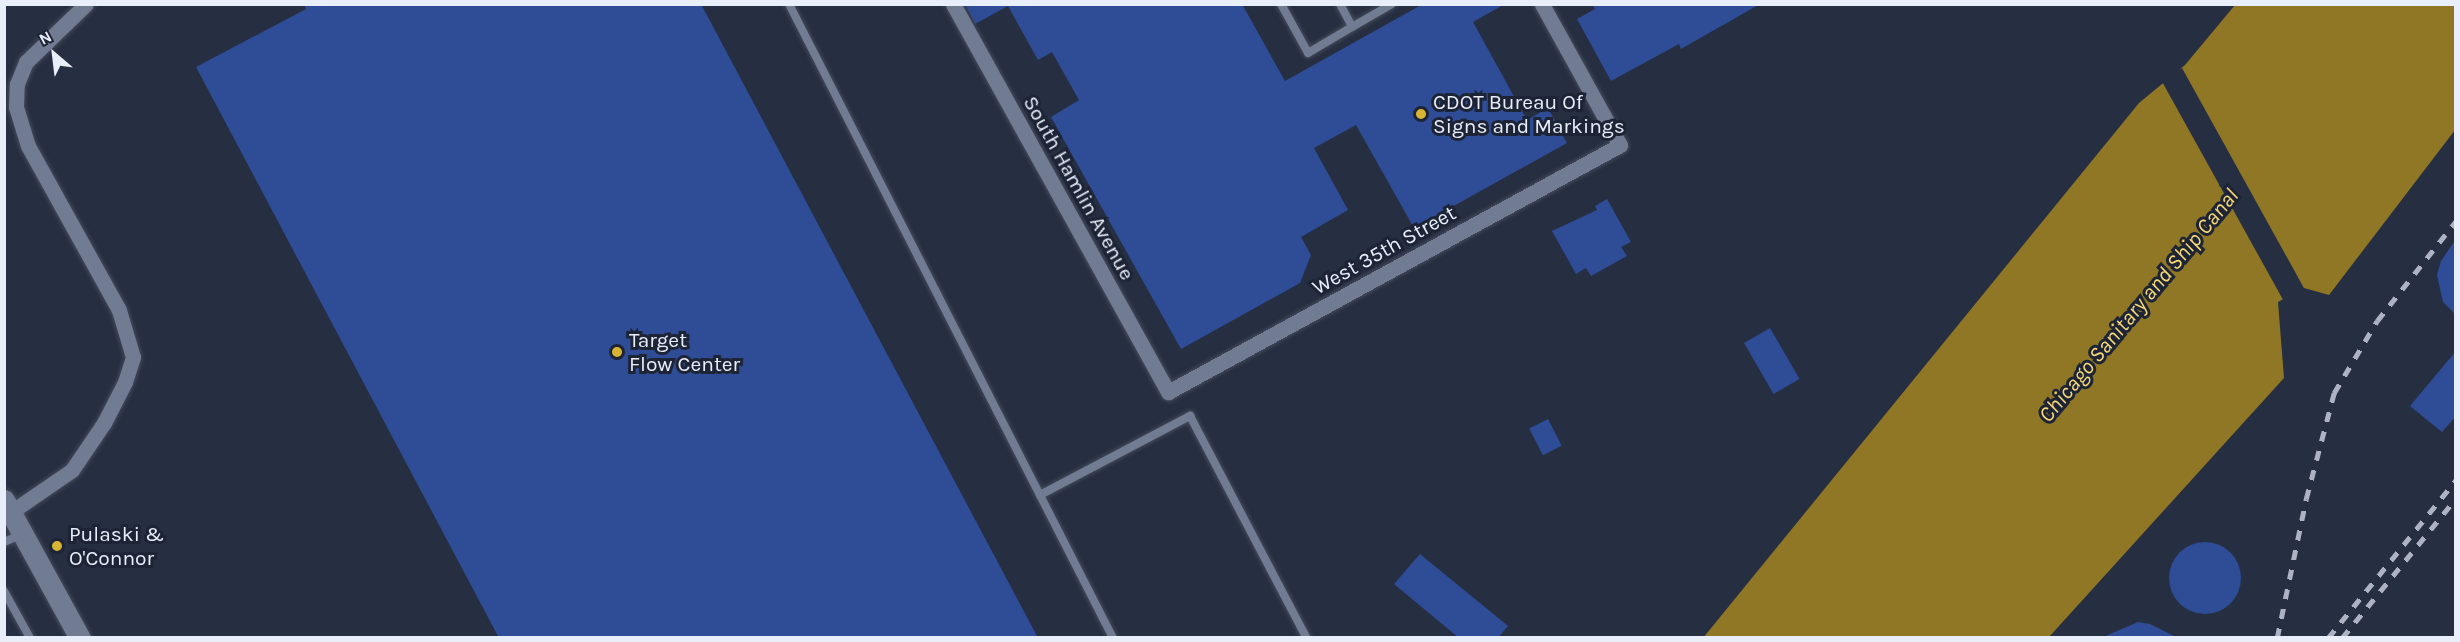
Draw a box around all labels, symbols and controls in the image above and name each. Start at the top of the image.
north arrow [24,24,84,84]
text: N [36,27,55,49]
place label: CDOT Bureau Of Signs and Markings [1433,89,1625,139]
street label: South Hamlin Avenue [1018,92,1140,284]
marker: CDOT Bureau Of Signs and Markings [1414,107,1428,121]
water label: Chicago Sanitary and Ship Canal [2033,184,2245,428]
street label: West 35th Street [1308,200,1460,300]
place label: Target Flow Center [629,327,740,377]
marker: Target Flow Center [610,345,624,359]
place label: Pulaski & O'Connor [69,521,164,571]
marker: Pulaski & O'Connor [50,539,64,553]

